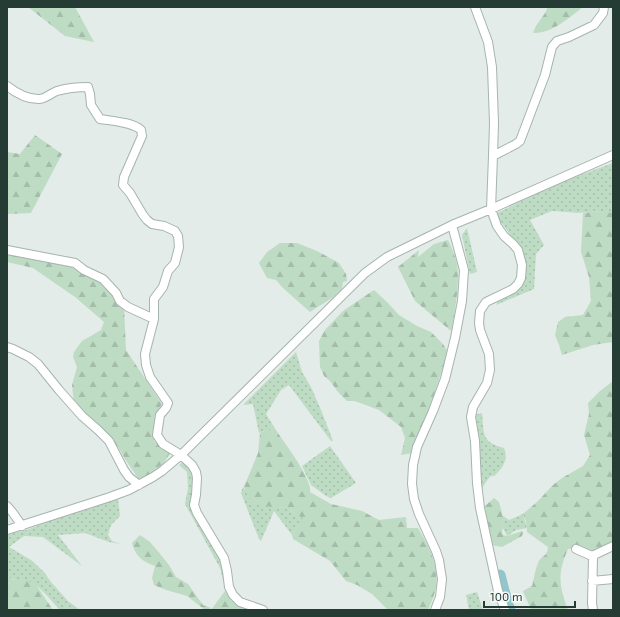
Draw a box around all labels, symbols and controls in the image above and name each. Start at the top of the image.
scale bar [484,583,575,609]
text: 100 m [490,589,522,603]

